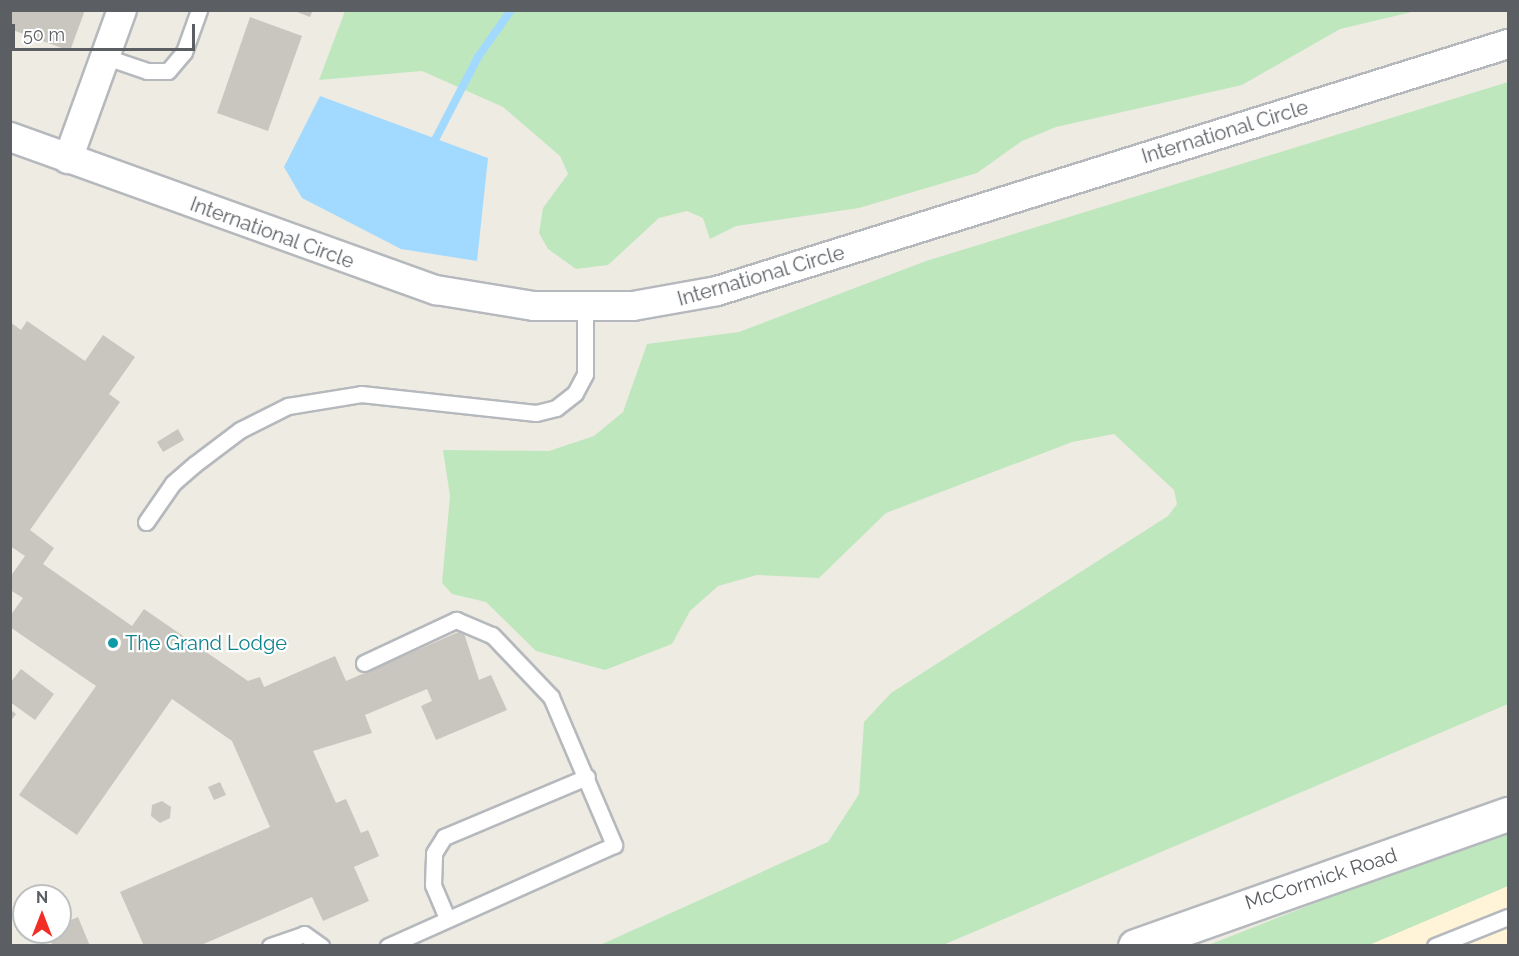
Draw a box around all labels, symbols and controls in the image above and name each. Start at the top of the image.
scale bar [15,12,198,50]
text: 50 m [23,24,65,45]
street label: International Circle [1139,95,1311,169]
street label: International Circle [186,192,358,274]
street label: International Circle [674,241,848,311]
place label: The Grand Lodge [125,631,287,655]
marker: The Grand Lodge [106,636,120,650]
street label: McCormick Road [1242,843,1400,915]
north arrow [12,884,72,944]
text: N [36,888,48,907]

